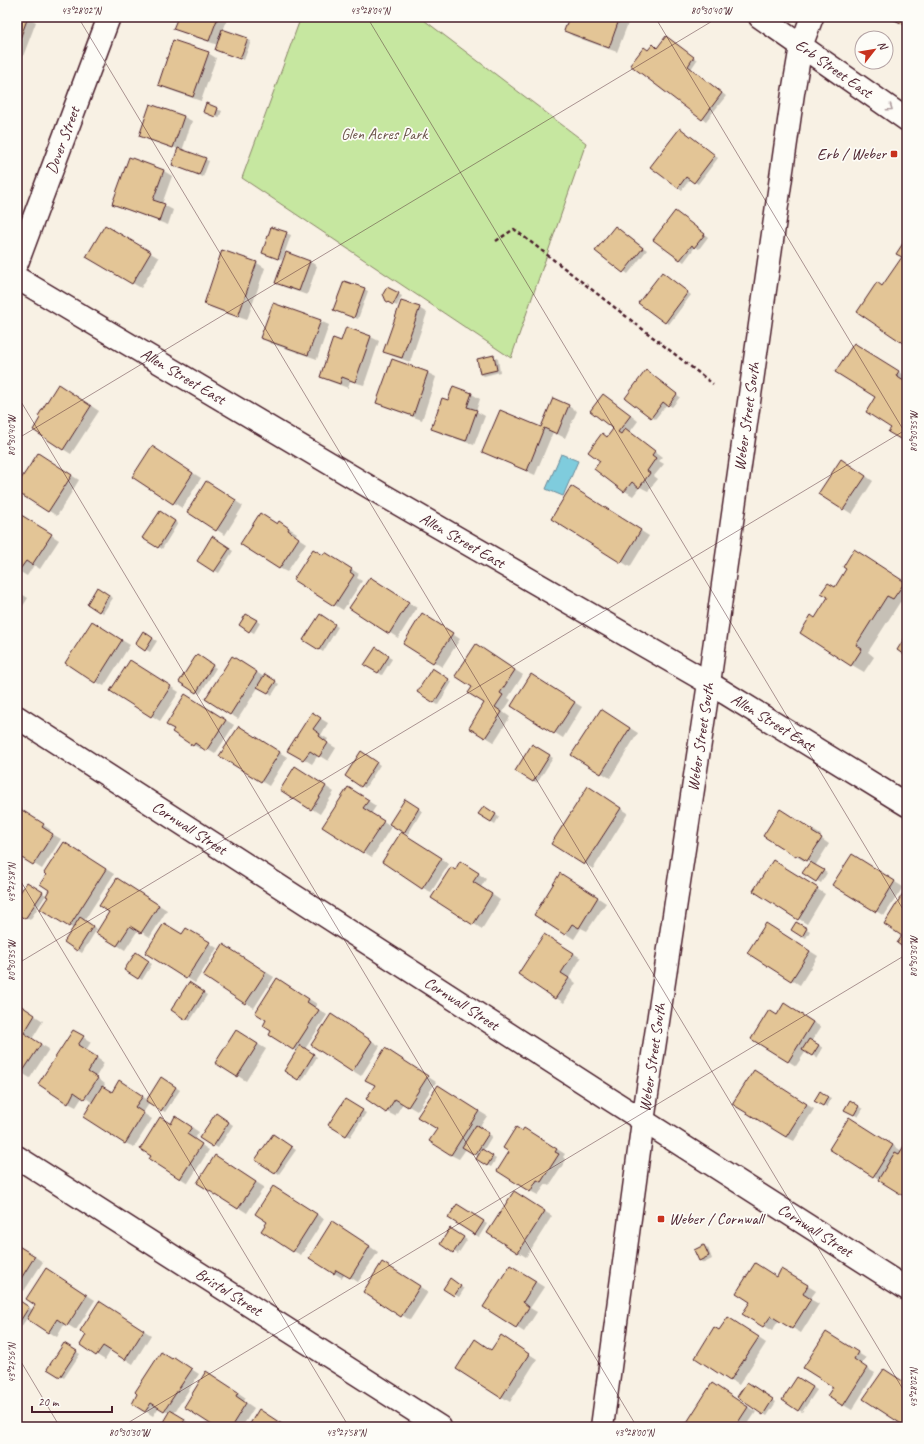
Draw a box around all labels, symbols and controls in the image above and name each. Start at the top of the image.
text: 43°28'02"N [61,4,103,17]
text: 43°28'04"N [350,4,392,17]
text: 80°30'40"W [691,4,733,17]
north arrow [854,30,894,70]
street label: Erb Street East [791,35,877,103]
text: N [875,38,891,53]
street label: Dover Street [41,102,85,177]
one-way arrow [886,103,893,110]
park label: Glen Acres Park [341,124,428,144]
place label: Erb / Weber [817,144,887,164]
marker: Erb / Weber [889,149,899,159]
street label: Allen Street East [137,344,230,410]
street label: Weber Street South [729,359,765,472]
text: 80°30'35"W [907,410,920,452]
text: 80°30'40"W [5,414,18,456]
street label: Allen Street East [416,508,510,574]
street label: Weber Street South [683,680,719,793]
street label: Allen Street East [727,689,820,757]
street label: Cornwall Street [148,797,232,860]
text: 43°27'58"N [5,861,18,903]
text: 80°30'30"W [907,935,920,977]
text: 80°30'35"W [5,939,18,981]
street label: Cornwall Street [421,972,504,1036]
street label: Weber Street South [635,1000,671,1113]
street label: Cornwall Street [774,1199,858,1263]
place label: Weber / Cornwall [669,1209,766,1229]
marker: Weber / Cornwall [656,1214,666,1224]
street label: Bristol Street [192,1264,267,1321]
text: 43°27'56"N [5,1341,18,1383]
text: 43°28'02"N [907,1366,920,1408]
scale bar [32,1388,112,1414]
text: 20 m [38,1394,60,1410]
text: 80°30'30"W [109,1426,151,1439]
text: 43°27'58"N [326,1426,368,1439]
text: 43°28'00"N [614,1426,656,1439]

